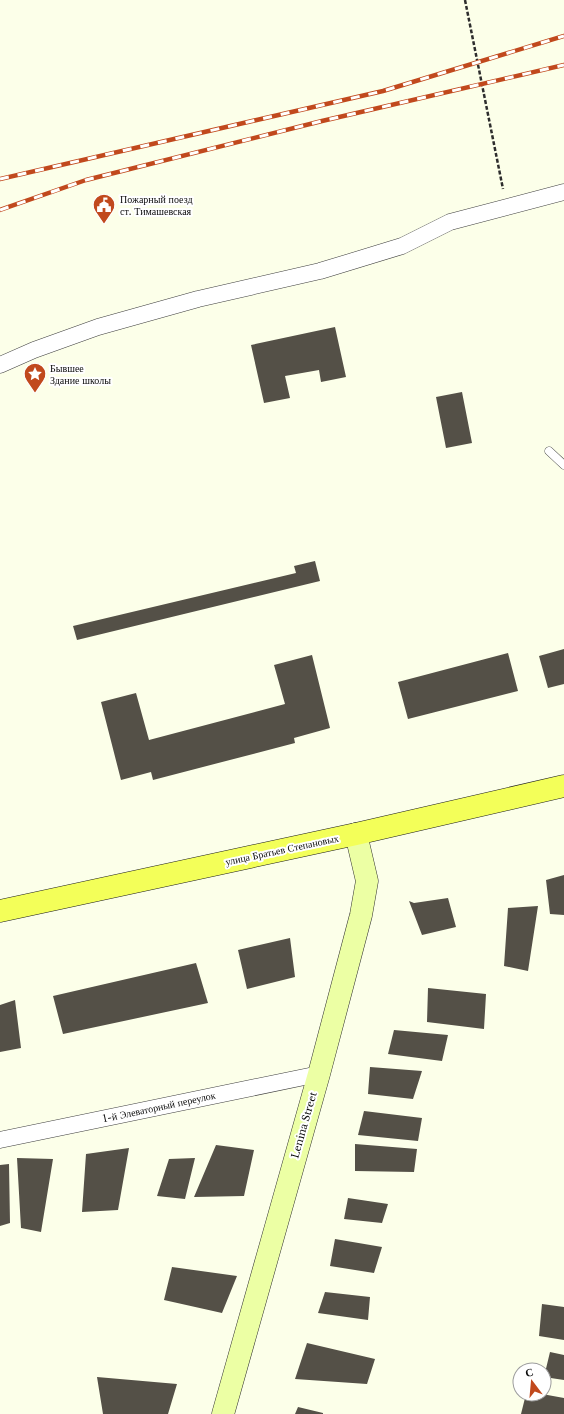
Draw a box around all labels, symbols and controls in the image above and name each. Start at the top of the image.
public building icon: Пожарный поезд ст. Тимашевская [91,192,117,225]
place label: Пожарный поезд ст. Тимашевская [120,193,193,218]
place icon: Бывшее Здание школы [22,361,48,394]
place label: Бывшее Здание школы [50,362,111,387]
street label: улица Братьев Степановых [224,832,340,868]
street label: 1-й Элеваторный переулок [101,1089,217,1125]
street label: Lenina Street [288,1090,320,1160]
north arrow [512,1362,552,1402]
text: С [523,1365,535,1380]

